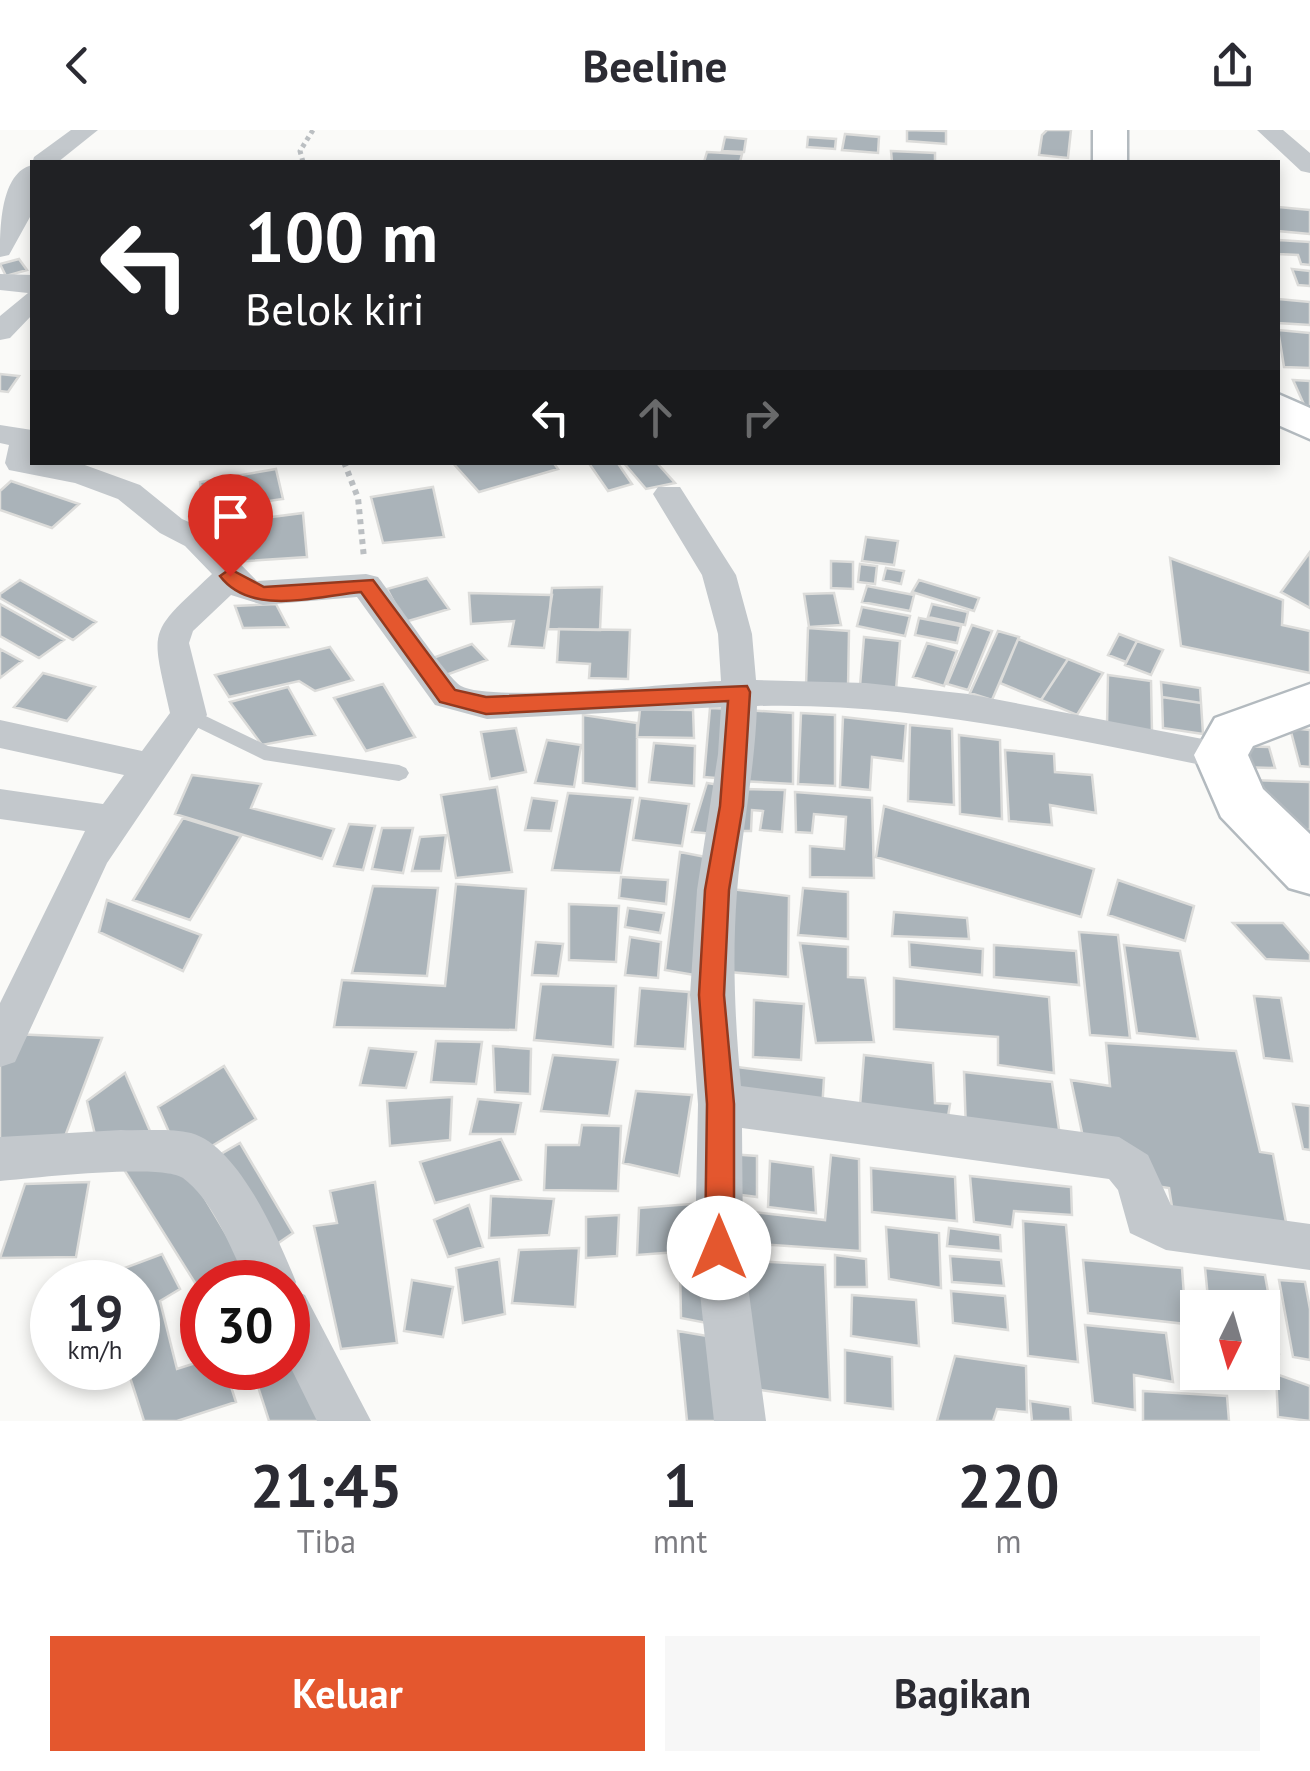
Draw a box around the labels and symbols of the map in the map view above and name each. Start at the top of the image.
pin [188,474,273,577]
position arrow [667,1196,771,1300]
speed limit sign: 30 [180,1260,310,1390]
north arrow [1180,1290,1280,1390]

